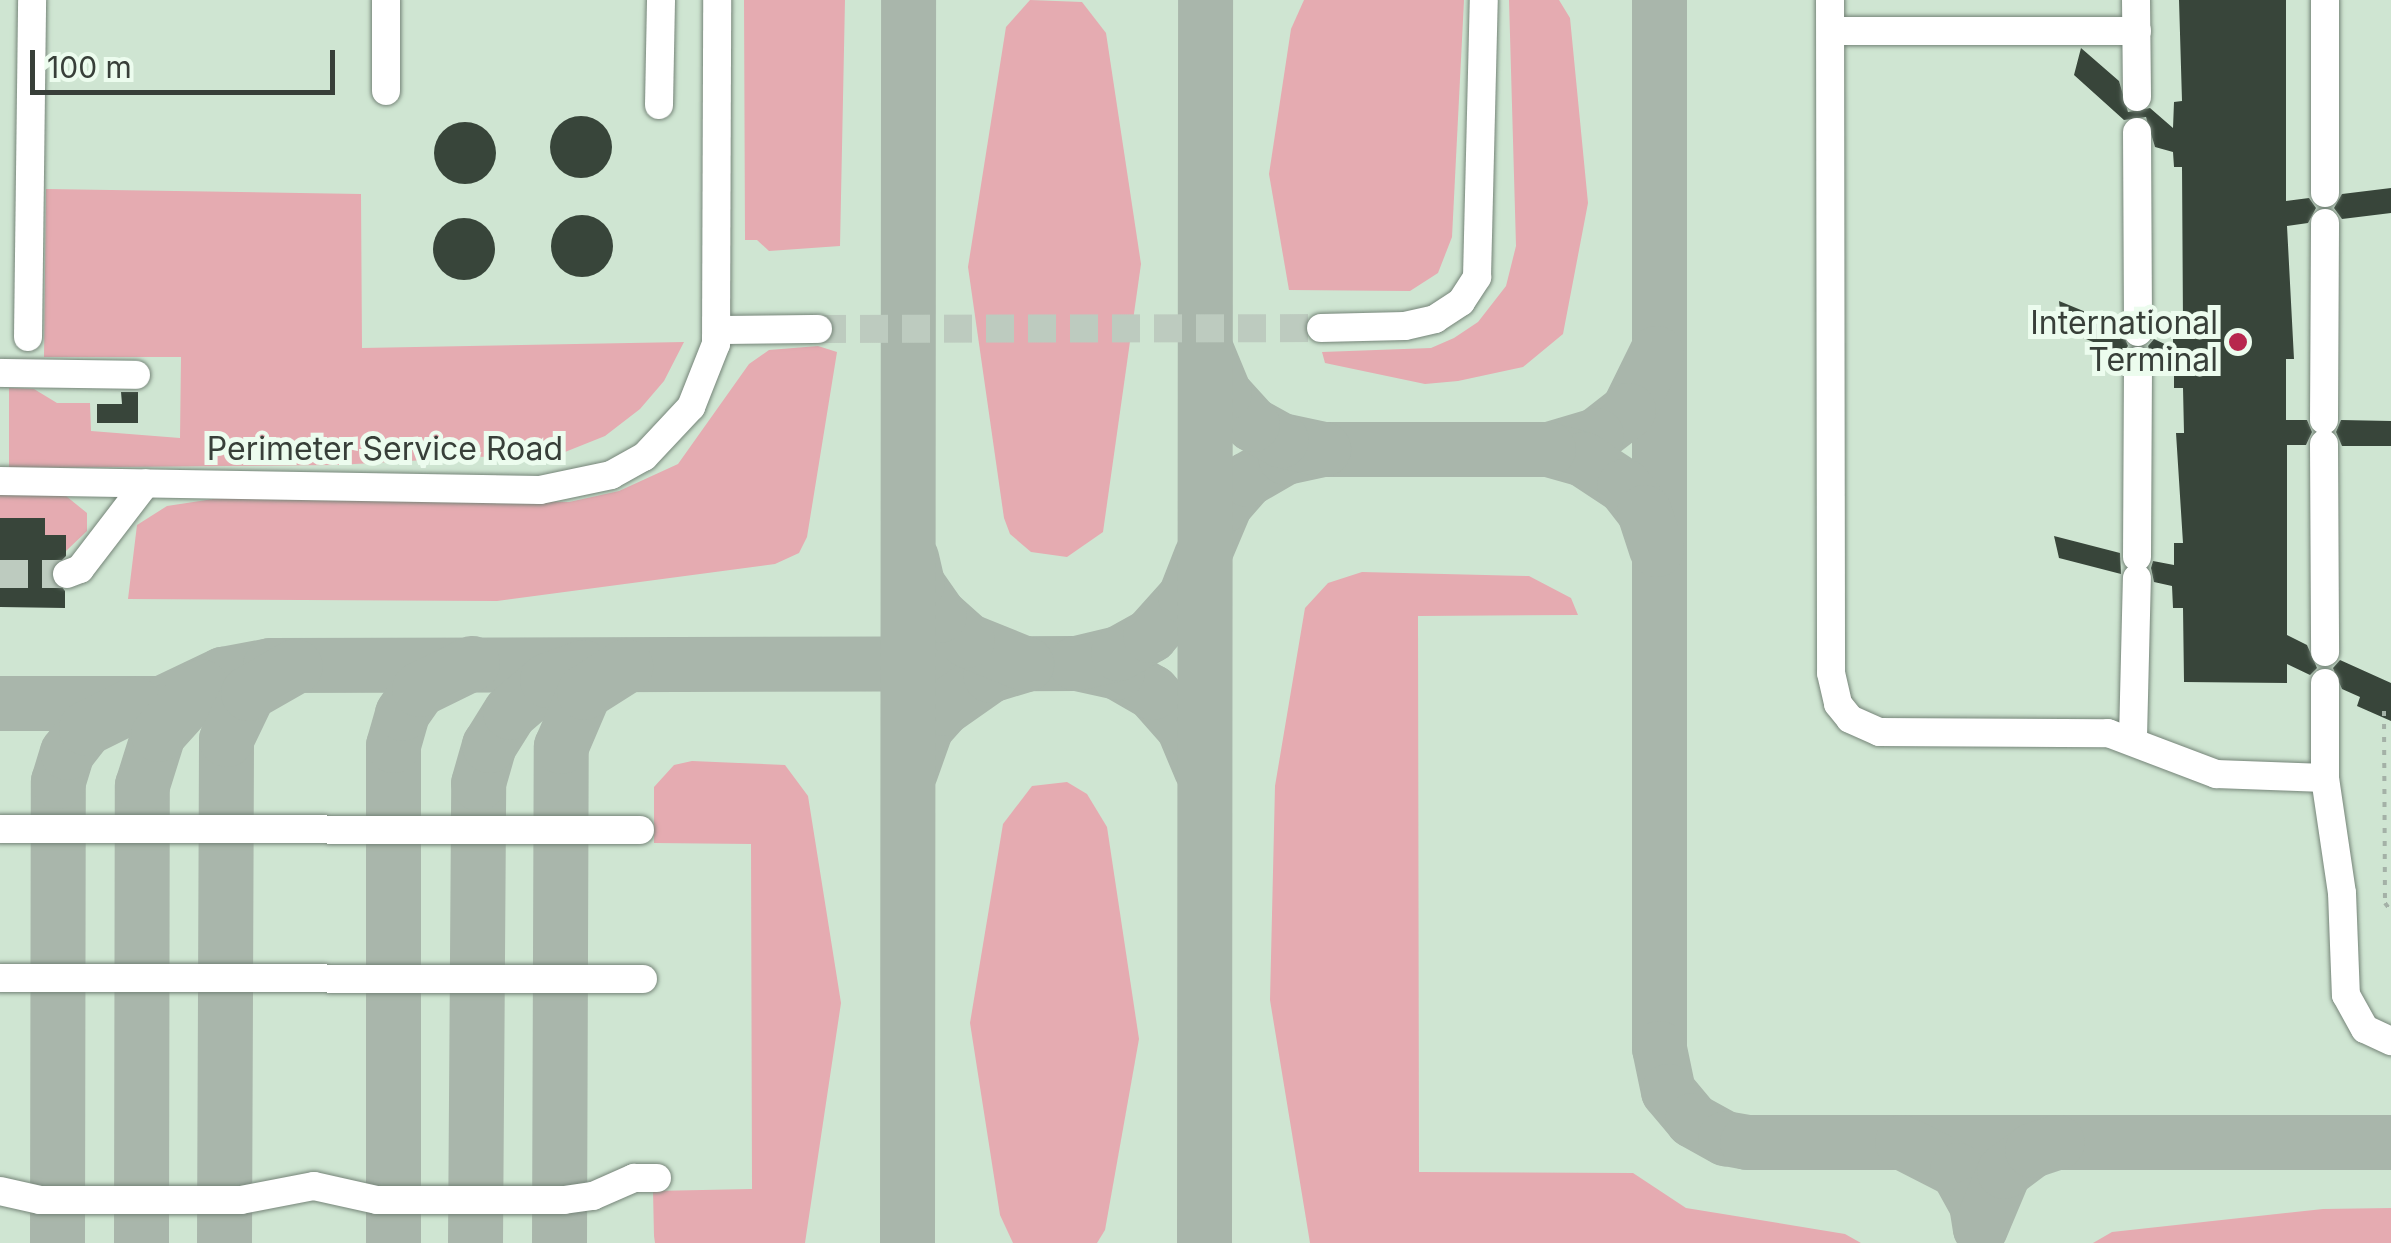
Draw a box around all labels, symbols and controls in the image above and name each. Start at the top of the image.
scale bar [35,30,340,92]
text: 100 m [47,49,132,85]
place label: International Terminal [2030,305,2218,380]
marker: International Terminal [2227,331,2249,353]
street label: Perimeter Service Road [207,430,563,468]

